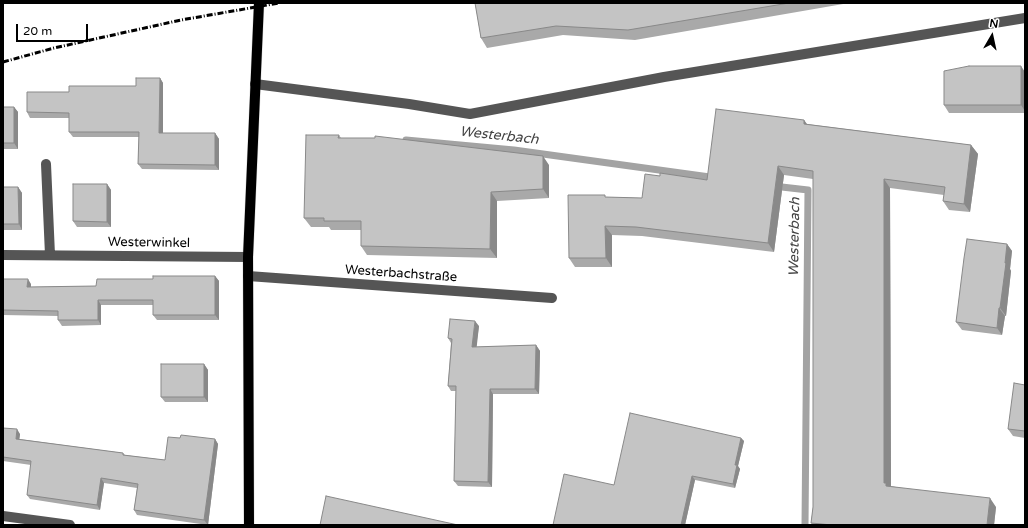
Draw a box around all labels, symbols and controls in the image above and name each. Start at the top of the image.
scale bar [18,16,90,42]
north arrow [972,16,1012,56]
text: N [989,17,999,31]
text: 20 m [23,24,52,38]
water label: Westerbach [459,123,539,149]
water label: Westerbach [786,197,804,277]
street label: Westerwinkel [108,234,190,252]
street label: Westerbachstraße [344,262,458,286]

